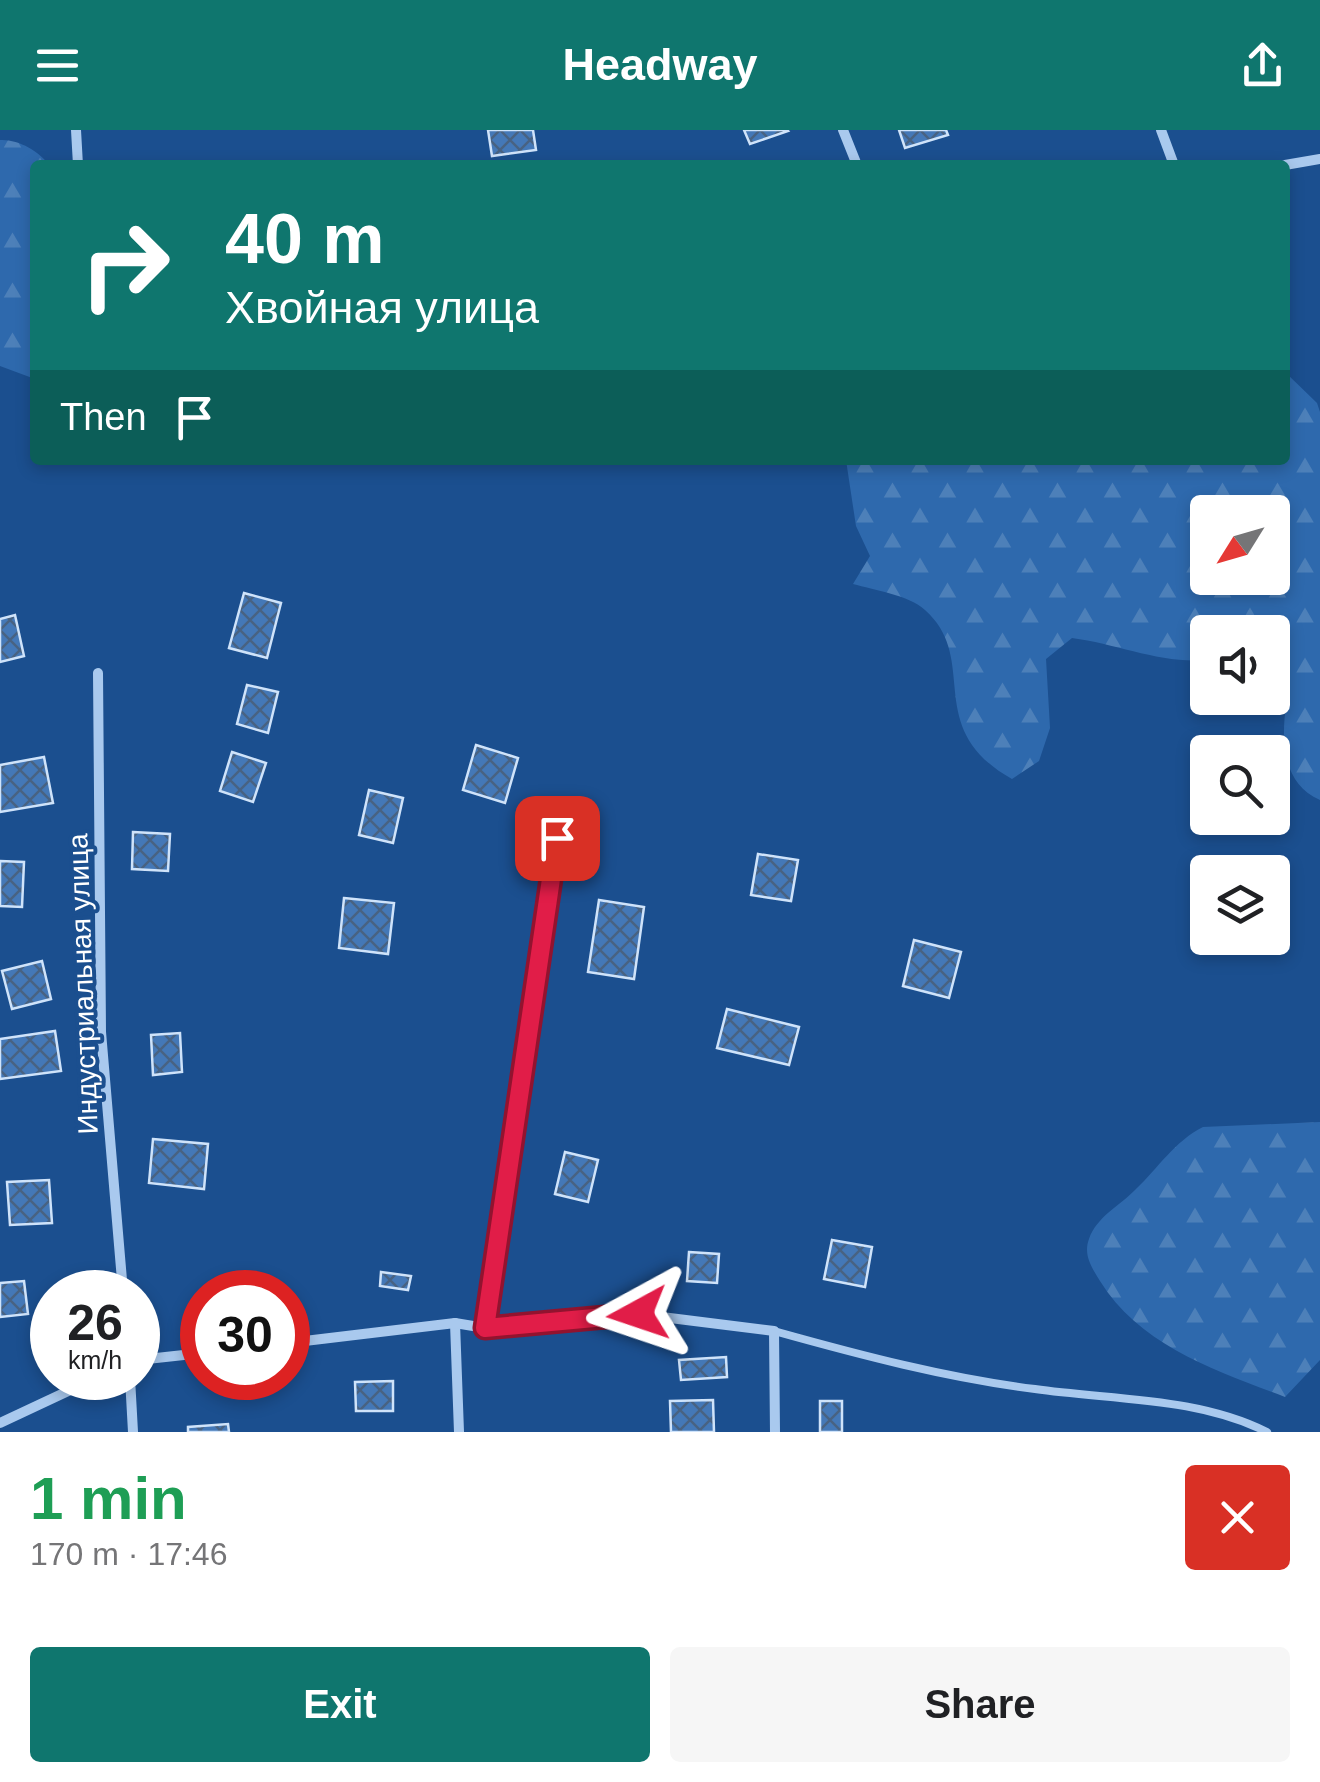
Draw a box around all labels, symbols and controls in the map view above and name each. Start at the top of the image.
icon: menu [30,38,85,93]
icon: share [1235,38,1290,93]
text: Headway [562,39,758,90]
icon: right [60,200,190,330]
text: 40 m [225,200,385,278]
text: Хвойная улица [225,282,539,333]
icon: arrive [167,390,222,445]
text: Then [60,396,147,438]
north arrow [1190,495,1290,595]
map controls [1190,495,1290,955]
button: sound [1190,615,1290,715]
button: search [1190,735,1290,835]
pin [515,796,600,881]
icon: arrive [530,811,585,866]
street label: Индустриальная улица [62,833,104,1135]
button: layers [1190,855,1290,955]
position arrow [586,1262,690,1366]
speed limit sign: 30 [180,1270,310,1400]
text: 26 [67,1295,123,1351]
text: km/h [68,1346,122,1374]
text: 1 min [30,1465,187,1532]
button: close [1185,1465,1290,1570]
text: 170 m · 17:46 [30,1536,227,1572]
button: Exit [30,1647,650,1762]
button: Share [670,1647,1290,1762]

